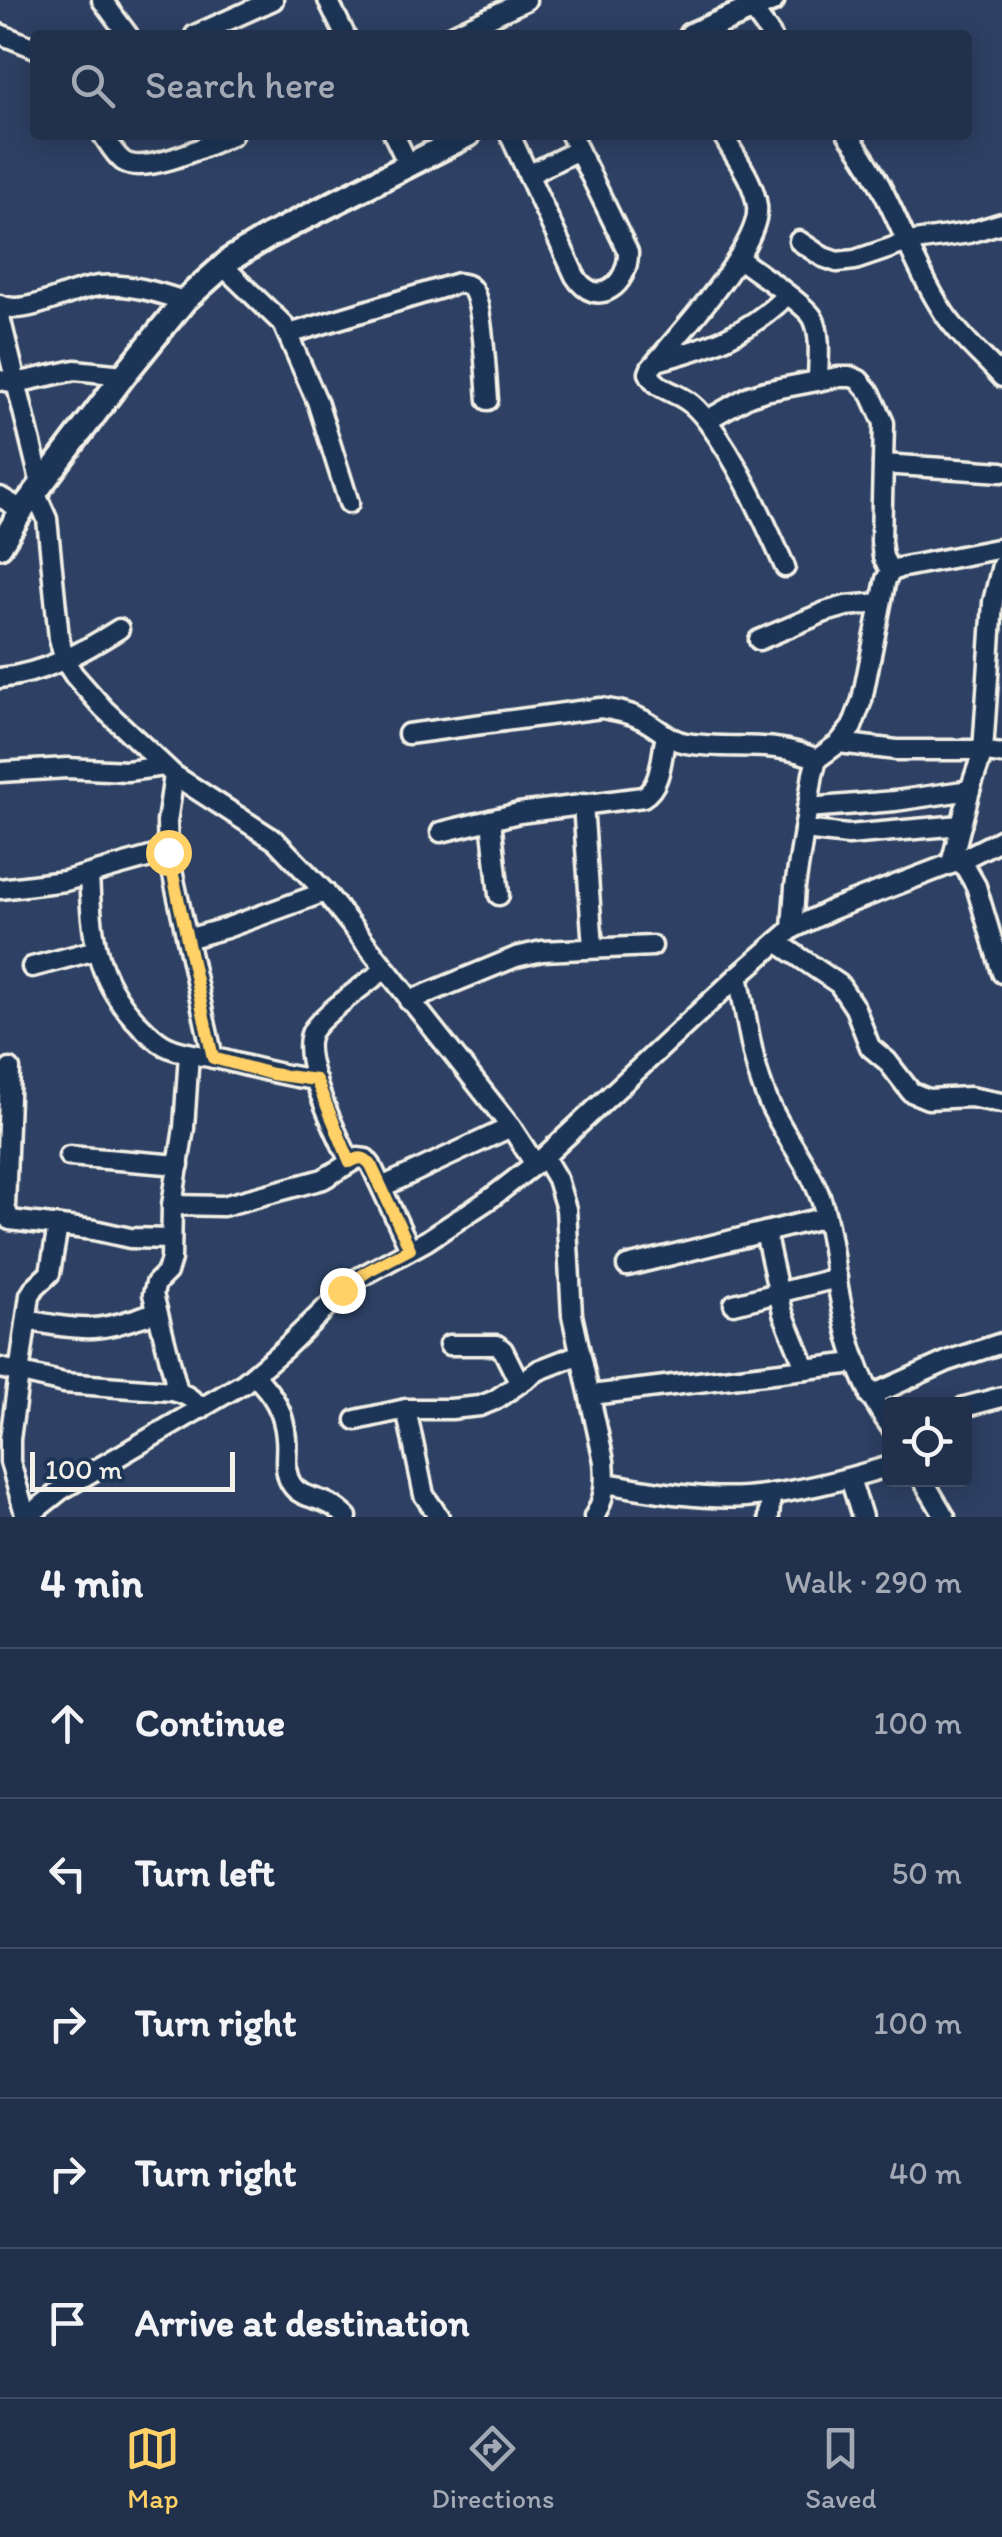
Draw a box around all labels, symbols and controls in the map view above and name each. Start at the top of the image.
search box [30,30,972,140]
icon: search [65,58,120,113]
text: Search here [145,62,336,108]
route start [146,830,192,876]
route end [320,1268,366,1314]
map controls [882,1397,972,1487]
button: locate [882,1397,972,1487]
scale bar [30,1447,235,1492]
text: 100 m [45,1452,122,1486]
text: 4 min [40,1557,143,1608]
text: Walk · 290 m [784,1563,962,1601]
icon: ahead [40,1696,95,1751]
text: Continue [135,1700,285,1746]
text: 100 m [874,1704,962,1742]
icon: left [40,1846,95,1901]
text: Turn left [135,1850,275,1896]
text: 50 m [891,1854,962,1892]
icon: right [40,1996,95,2051]
text: Turn right [135,2000,297,2046]
text: 100 m [874,2004,962,2042]
icon: right [40,2146,95,2201]
text: Turn right [135,2150,297,2196]
text: 40 m [889,2154,962,2192]
icon: arrive [40,2296,95,2351]
text: Arrive at destination [135,2300,470,2346]
tab: Map [125,2421,180,2515]
tab: Directions [431,2421,554,2515]
tab: Saved [805,2421,877,2515]

